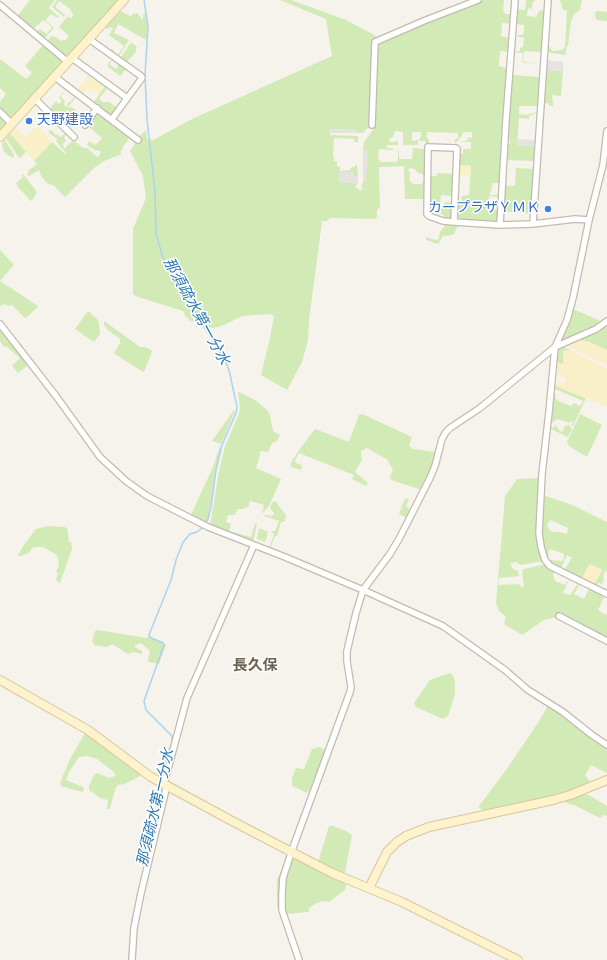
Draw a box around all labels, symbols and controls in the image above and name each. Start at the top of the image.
place label: 天野建設 [37,113,93,129]
marker: 天野建設 [24,116,34,126]
place label: カープラザＹＭＫ [428,201,540,217]
marker: カープラザＹＭＫ [543,204,553,214]
water label: 那須疏水第一分水 [158,255,232,369]
district label: 長久保 [233,658,277,676]
water label: 那須疏水第一分水 [135,748,179,868]

